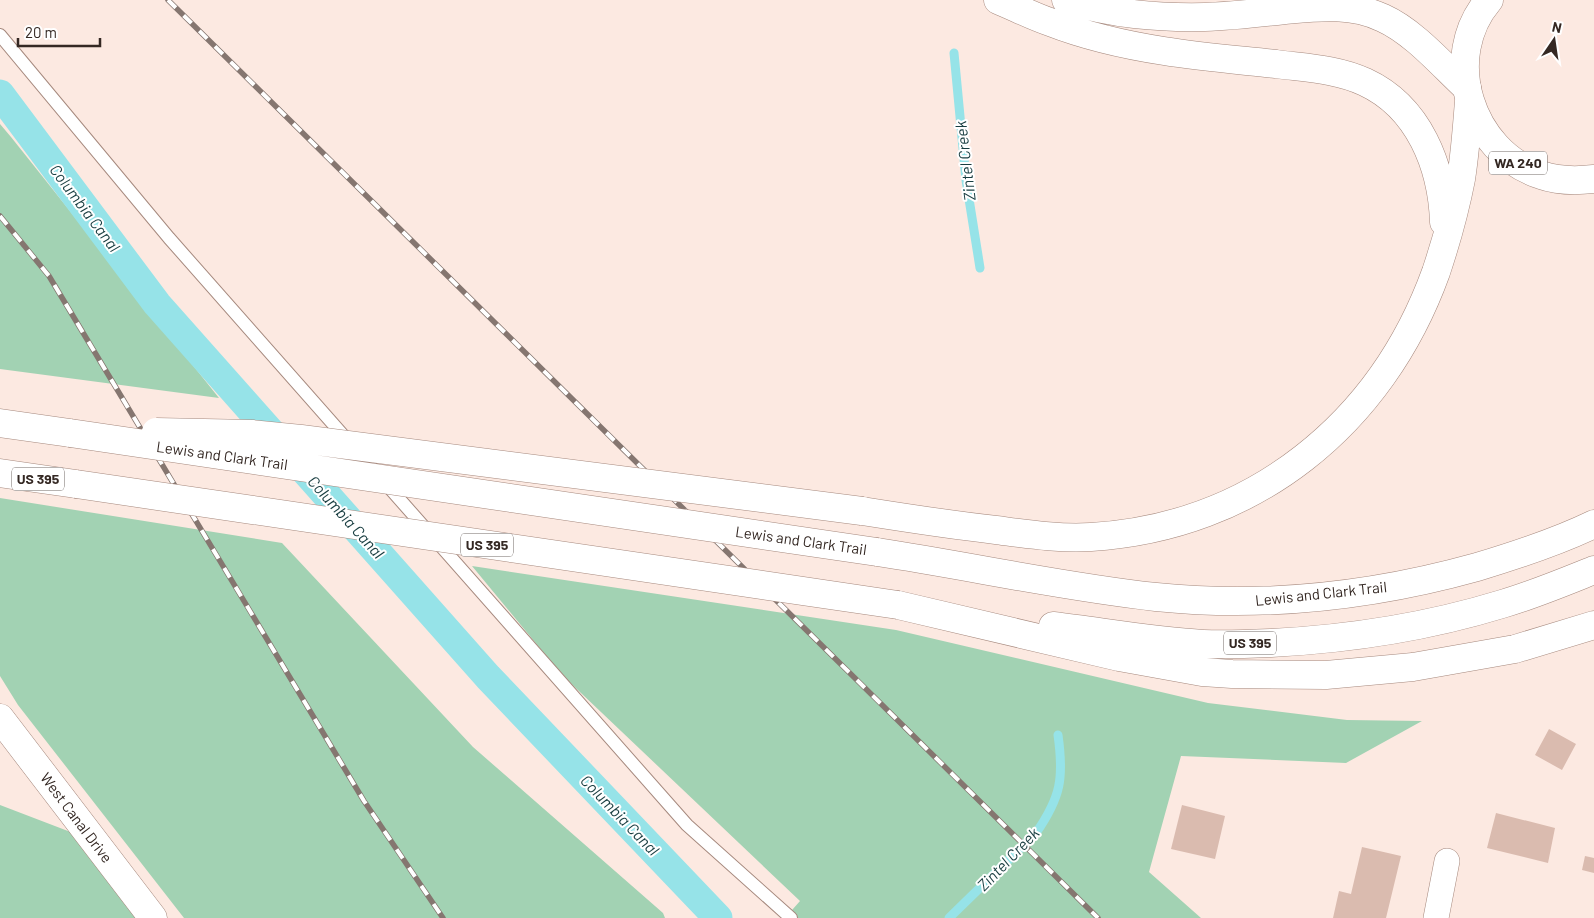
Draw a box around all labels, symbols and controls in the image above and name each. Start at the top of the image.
scale bar [18,15,100,47]
north arrow [1529,15,1579,65]
text: N [1551,18,1563,36]
text: 20 m [25,23,57,41]
water label: Zintel Creek [950,120,979,202]
road number: WA 240 [1489,152,1547,174]
water label: Columbia Canal [46,160,125,256]
street label: Lewis and Clark Trail [155,437,289,473]
road number: US 395 [12,468,64,490]
water label: Columbia Canal [304,471,389,562]
street label: Lewis and Clark Trail [734,522,868,558]
road number: US 395 [461,534,513,556]
street label: Lewis and Clark Trail [1254,577,1388,609]
road number: US 395 [1224,632,1276,654]
street label: West Canal Drive [37,769,117,866]
water label: Columbia Canal [577,770,664,859]
water label: Zintel Creek [973,823,1043,894]

